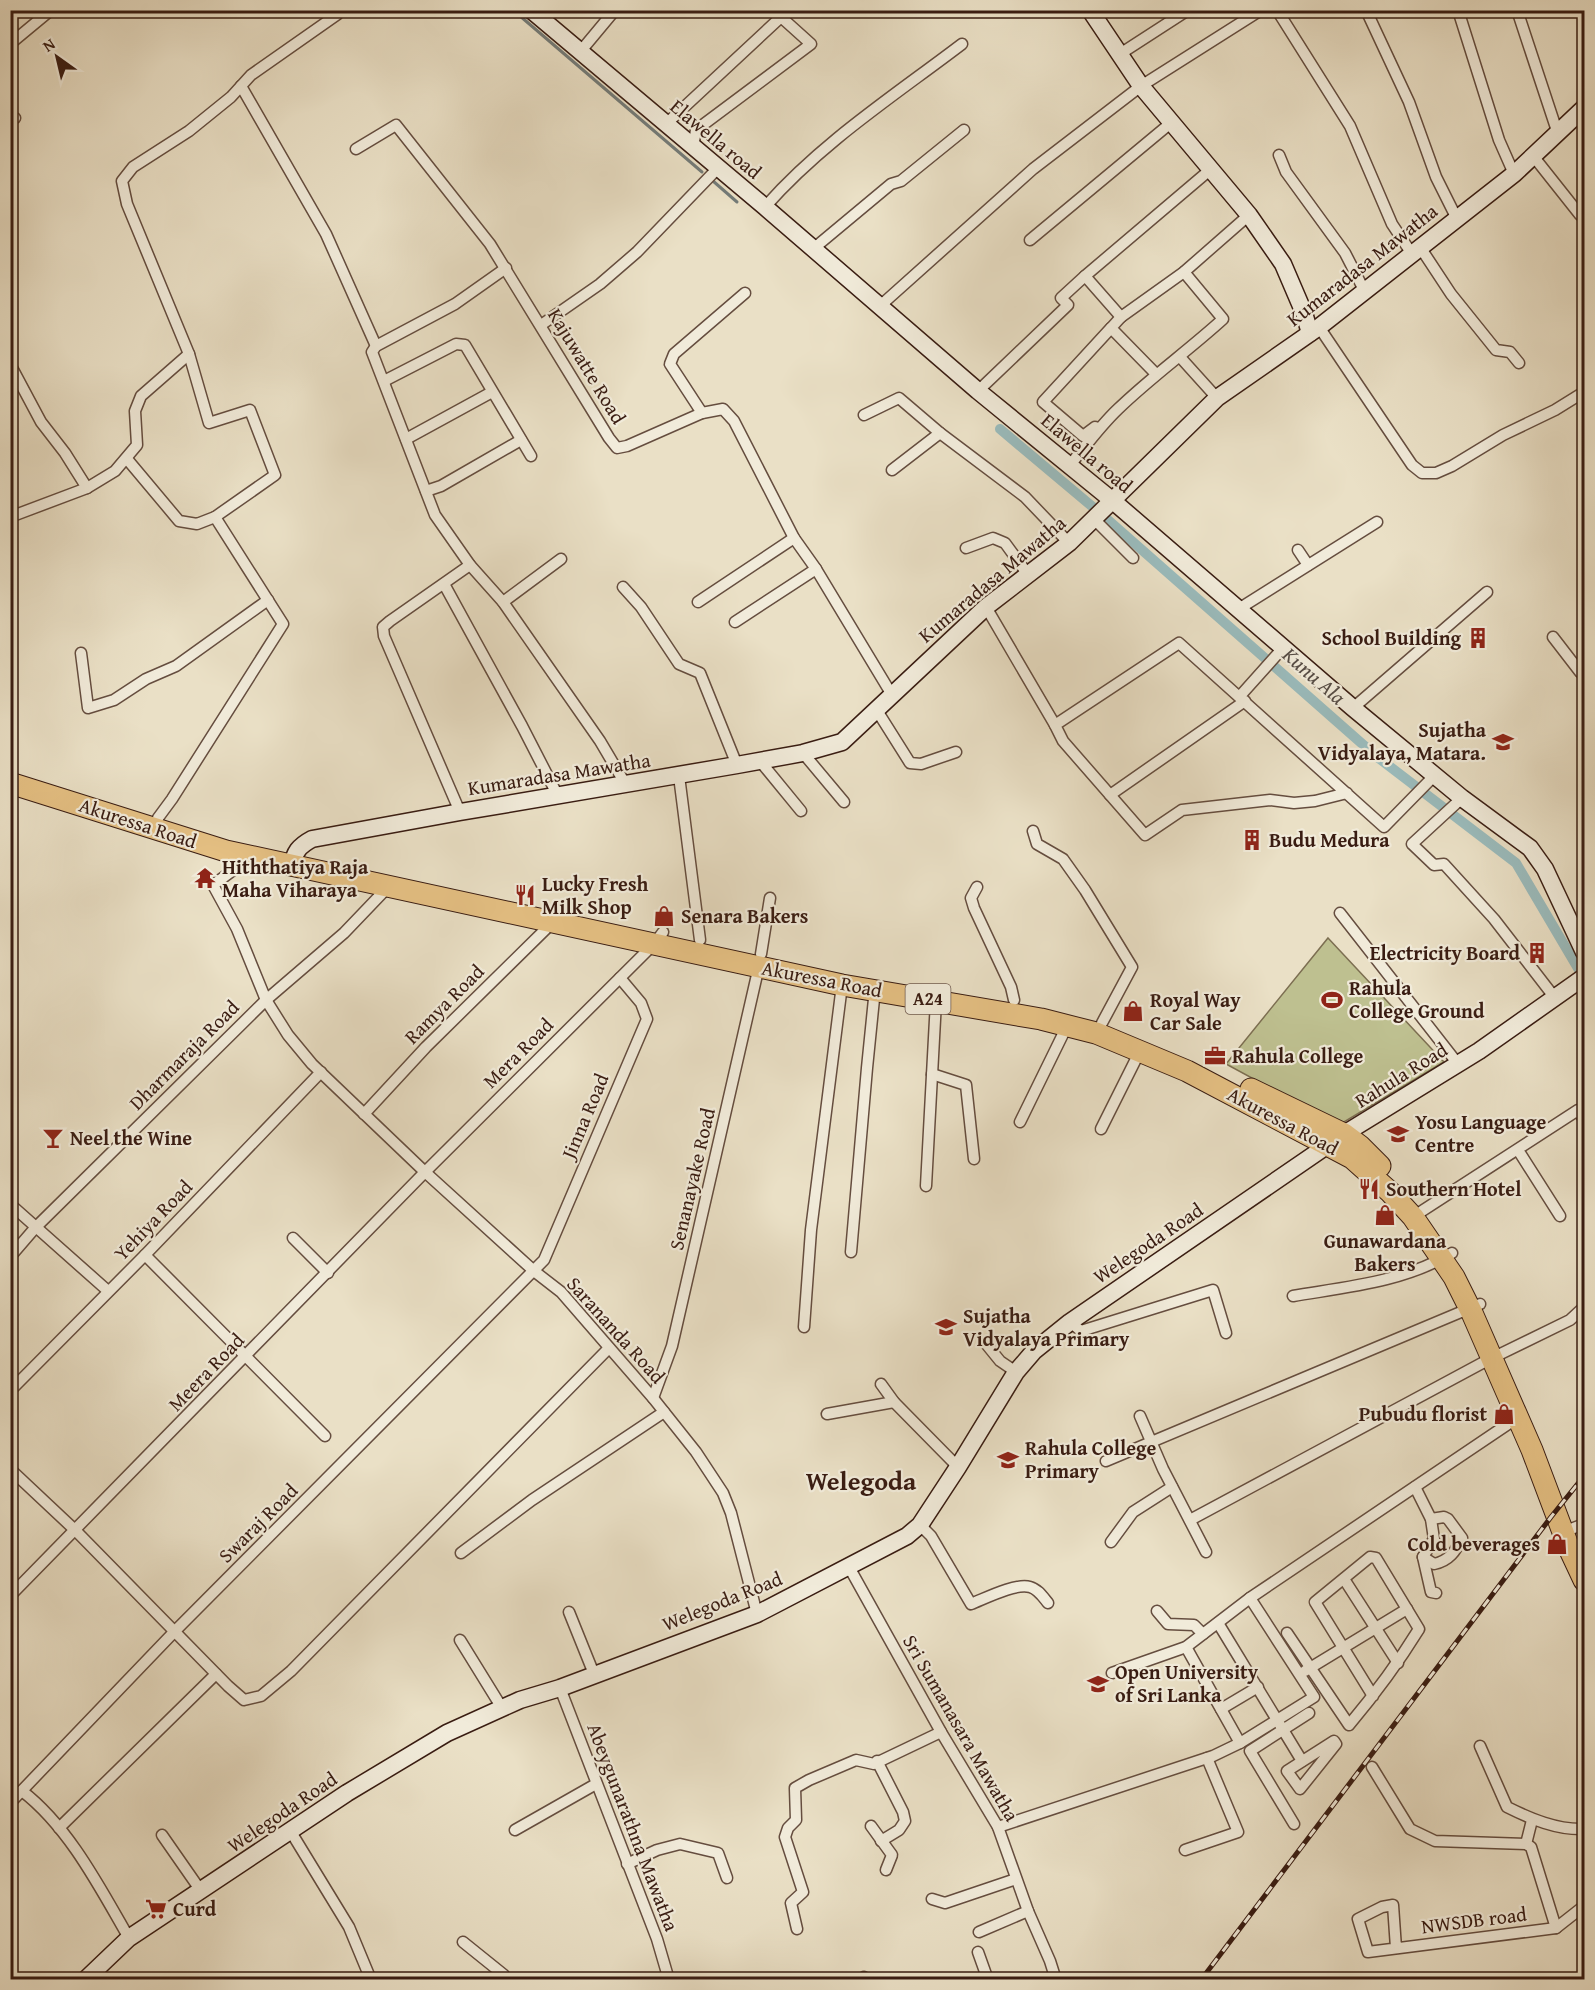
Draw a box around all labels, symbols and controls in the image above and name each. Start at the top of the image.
north arrow [27,27,87,87]
text: N [37,31,60,58]
street label: Elawella road [664,92,769,186]
street label: Kumaradasa Mawatha [1280,196,1444,333]
street label: Kajuwatte Road [541,302,634,429]
street label: Elawella road [1035,406,1140,500]
street label: Kumaradasa Mawatha [912,508,1072,649]
place label: School Building [1322,623,1461,652]
building icon: School Building [1466,626,1490,650]
water label: Kunu Ala [1275,639,1353,712]
place label: Sujatha Vidyalaya, Matara. [1318,715,1487,767]
school or university icon: Sujatha Vidyalaya, Matara. [1491,730,1515,754]
street label: Kumaradasa Mawatha [466,745,653,802]
street label: Akuressa Road [76,790,201,855]
place label: Budu Medura [1269,825,1390,854]
building icon: Budu Medura [1240,828,1264,852]
place label: Hiththatiya Raja Maha Viharaya [222,852,369,904]
temple icon: Hiththatiya Raja Maha Viharaya [193,866,217,890]
place label: Lucky Fresh Milk Shop [542,869,648,921]
restaurant icon: Lucky Fresh Milk Shop [513,883,537,907]
place label: Senara Bakers [681,901,808,930]
shop icon: Senara Bakers [652,904,676,928]
place label: Electricity Board [1370,938,1521,967]
building icon: Electricity Board [1525,941,1549,965]
street label: Akuressa Road [759,953,885,1004]
street label: Ramya Road [397,957,490,1050]
place label: Rahula College Ground [1349,973,1485,1025]
road number: A24 [906,984,950,1014]
place label: Royal Way Car Sale [1150,985,1241,1037]
sports icon: Rahula College Ground [1320,988,1344,1012]
street label: Dharmaraja Road [122,993,246,1116]
shop icon: Royal Way Car Sale [1121,999,1145,1023]
street label: Mera Road [476,1011,560,1095]
street label: Rahula Road [1349,1034,1453,1115]
place label: Rahula College [1232,1041,1364,1070]
office icon: Rahula College [1203,1044,1227,1068]
street label: Jinna Road [552,1068,616,1166]
street label: Akuressa Road [1223,1079,1344,1162]
street label: Senanayake Road [661,1105,722,1253]
place label: Yosu Language Centre [1415,1107,1547,1159]
school or university icon: Yosu Language Centre [1386,1122,1410,1146]
place label: Neel the Wine [70,1123,192,1152]
bar icon: Neel the Wine [41,1126,65,1150]
street label: Yehiya Road [107,1173,199,1267]
place label: Southern Hotel [1386,1174,1521,1203]
restaurant icon: Southern Hotel [1357,1177,1381,1201]
street label: Welegoda Road [1087,1195,1209,1290]
shop icon: Gunawardana Bakers [1373,1203,1397,1227]
place label: Gunawardana Bakers [1324,1226,1447,1278]
street label: Sarananda Road [560,1270,673,1390]
place label: Sujatha Vidyalaya Primary [963,1301,1130,1353]
school or university icon: Sujatha Vidyalaya Primary [934,1315,958,1339]
street label: Meera Road [161,1326,251,1417]
place label: Pubudu florist [1359,1399,1487,1428]
shop icon: Pubudu florist [1492,1402,1516,1426]
place label: Rahula College Primary [1025,1433,1157,1485]
school or university icon: Rahula College Primary [996,1448,1020,1472]
district label: Welegoda [806,1461,917,1500]
street label: Swaraj Road [211,1476,304,1569]
place label: Cold beverages [1407,1529,1540,1558]
shop icon: Cold beverages [1545,1532,1569,1556]
street label: Welegoda Road [657,1563,786,1638]
street label: Sri Sumanasara Mawatha [896,1629,1027,1827]
place label: Open University of Sri Lanka [1115,1657,1259,1709]
school or university icon: Open University of Sri Lanka [1086,1672,1110,1696]
street label: Abeygunarathna Mawatha [580,1719,687,1936]
street label: Welegoda Road [221,1764,343,1859]
place label: Curd [173,1894,217,1923]
supermarket icon: Curd [144,1897,168,1921]
street label: NWSDB road [1420,1899,1529,1940]

